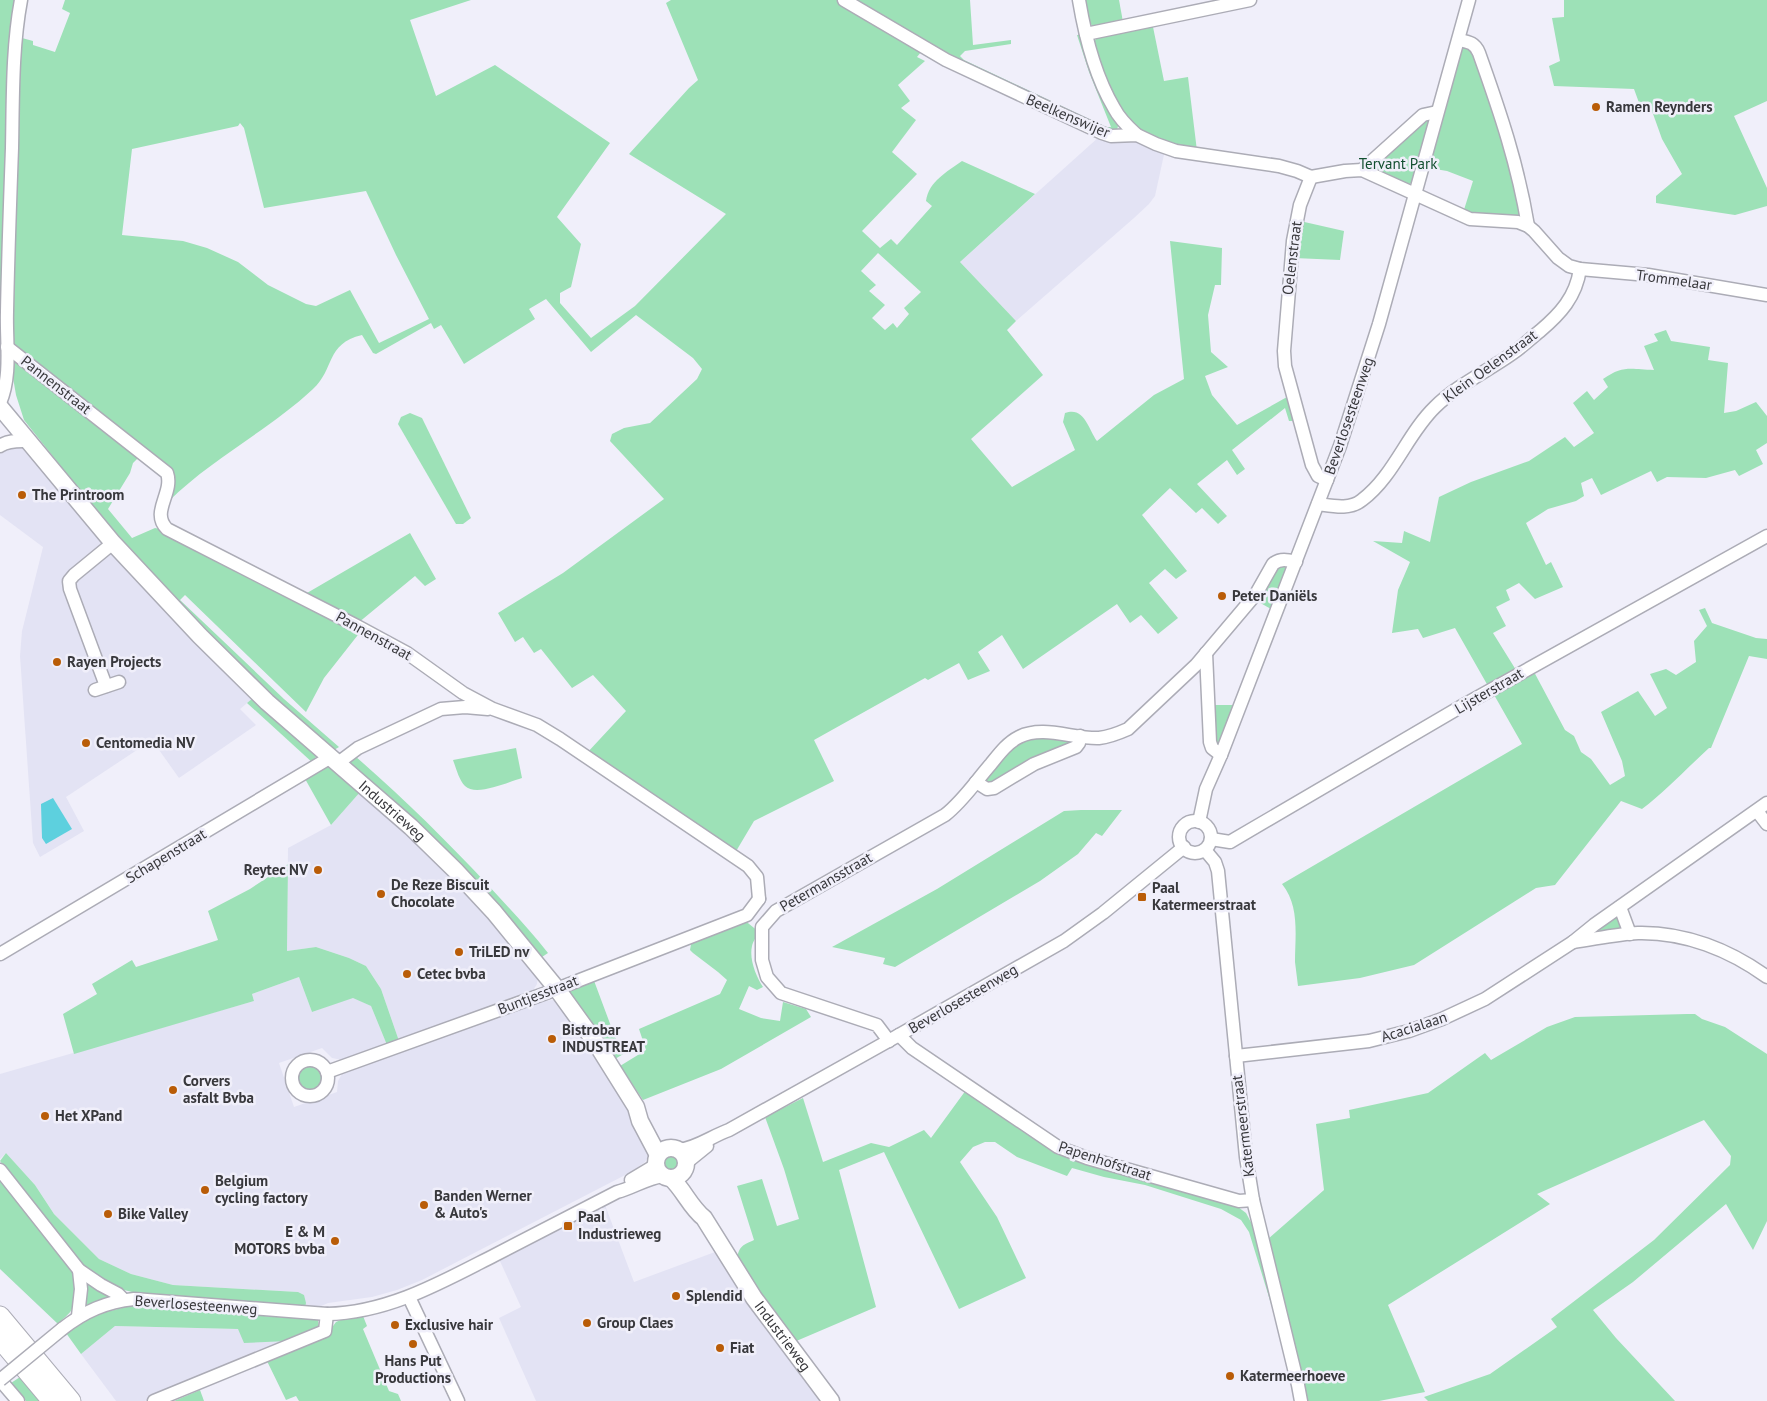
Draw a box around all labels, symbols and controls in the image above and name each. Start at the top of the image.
street label: Beelkenswijer [1023,89,1113,142]
place label: Ramen Reynders [1606,97,1713,116]
marker: Ramen Reynders [1590,101,1602,113]
park label: Tervant Park [1359,154,1438,173]
street label: Oelenstraat [1278,220,1305,296]
street label: Trommelaar [1635,265,1713,294]
street label: Klein Oelenstraat [1439,325,1541,406]
street label: Pannenstraat [17,351,95,418]
street label: Beverlosesteenweg [1320,355,1378,477]
place label: The Printroom [32,485,124,504]
marker: The Printroom [16,489,28,501]
place label: Peter Daniëls [1232,586,1317,605]
marker: Peter Daniëls [1216,590,1228,602]
street label: Pannenstraat [333,607,416,664]
place label: Rayen Projects [67,652,161,671]
marker: Rayen Projects [51,656,63,668]
street label: Lijsterstraat [1451,663,1526,718]
place label: Centomedia NV [96,733,196,752]
marker: Centomedia NV [80,737,92,749]
street label: Industrieweg [355,776,430,845]
street label: Schapenstraat [122,824,210,887]
street label: Petermansstraat [776,847,875,916]
place label: Reytec NV [244,860,309,879]
marker: Reytec NV [312,864,324,876]
place label: De Reze Biscuit Chocolate [391,875,490,911]
place label: Paal Katermeerstraat [1152,878,1257,914]
marker: De Reze Biscuit Chocolate [375,888,387,900]
marker: Paal Katermeerstraat [1136,891,1148,903]
place label: TriLED nv [469,942,530,961]
marker: TriLED nv [453,946,465,958]
street label: Beverlosesteenweg [905,960,1021,1038]
place label: Cetec bvba [417,964,486,983]
marker: Cetec bvba [401,968,413,980]
street label: Buntjesstraat [495,971,581,1019]
street label: Acacialaan [1378,1007,1449,1046]
place label: Bistrobar INDUSTREAT [562,1020,645,1056]
marker: Bistrobar INDUSTREAT [546,1033,558,1045]
place label: Corvers asfalt Bvba [183,1071,254,1107]
street label: Katermeerstraat [1227,1074,1258,1178]
marker: Corvers asfalt Bvba [167,1084,179,1096]
place label: Het XPand [55,1106,122,1125]
marker: Het XPand [39,1110,51,1122]
street label: Papenhofstraat [1056,1137,1154,1184]
place label: Belgium cycling factory [215,1171,308,1207]
marker: Belgium cycling factory [199,1184,211,1196]
place label: Banden Werner & Auto's [434,1186,533,1222]
marker: Banden Werner & Auto's [418,1199,430,1211]
place label: Bike Valley [118,1204,189,1223]
place label: Paal Industrieweg [578,1207,661,1243]
marker: Bike Valley [102,1208,114,1220]
marker: Paal Industrieweg [562,1220,574,1232]
place label: E & M MOTORS bvba [234,1222,325,1258]
marker: E & M MOTORS bvba [329,1235,341,1247]
place label: Splendid [686,1286,742,1305]
marker: Splendid [670,1290,682,1302]
street label: Beverlosesteenweg [134,1291,258,1318]
street label: Industrieweg [750,1297,815,1375]
place label: Group Claes [597,1313,673,1332]
place label: Exclusive hair [405,1315,494,1334]
marker: Group Claes [581,1317,593,1329]
marker: Exclusive hair [389,1319,401,1331]
marker: Hans Put Productions [407,1338,419,1350]
place label: Fiat [730,1338,755,1357]
marker: Fiat [714,1342,726,1354]
place label: Hans Put Productions [375,1351,451,1387]
place label: Katermeerhoeve [1240,1366,1346,1385]
marker: Katermeerhoeve [1224,1370,1236,1382]

